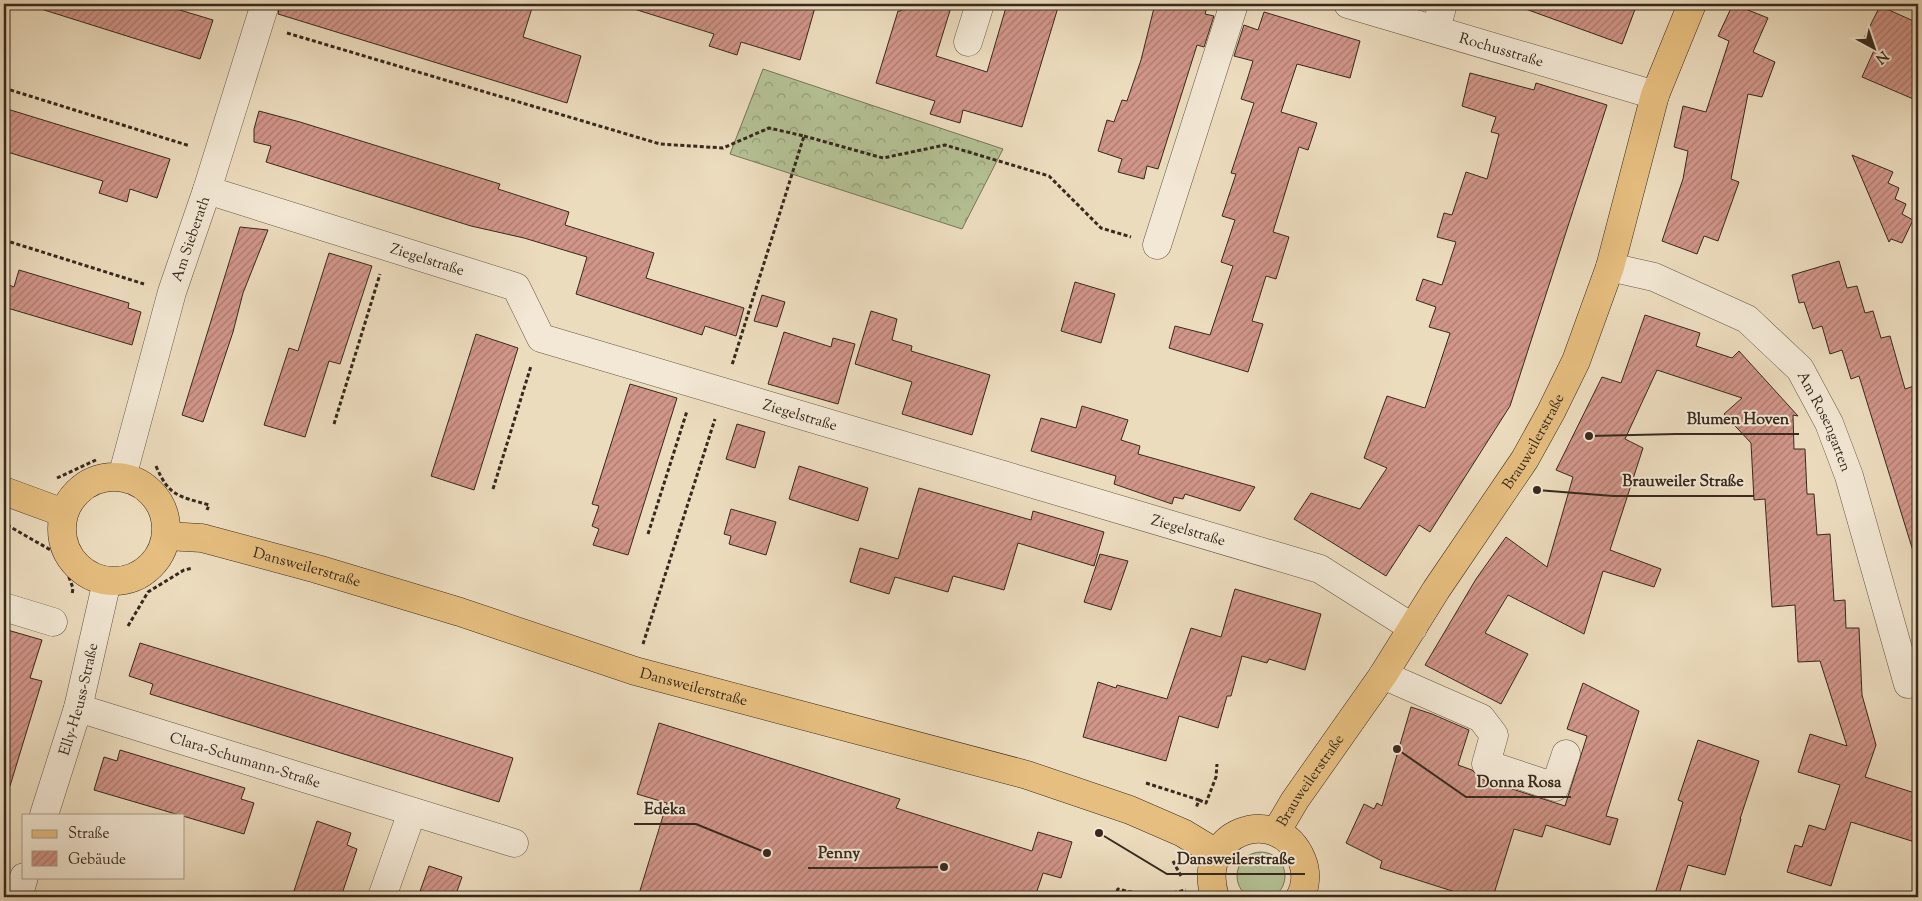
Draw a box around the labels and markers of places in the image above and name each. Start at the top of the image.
callout: Blumen Hoven [1676,403,1799,434]
callout: Brauweiler Straße [1613,465,1754,496]
callout: Donna Rosa [1466,766,1571,797]
callout: Edeka [634,793,696,824]
callout: Penny [808,837,870,868]
callout: Dansweilerstraße [1167,843,1305,874]

